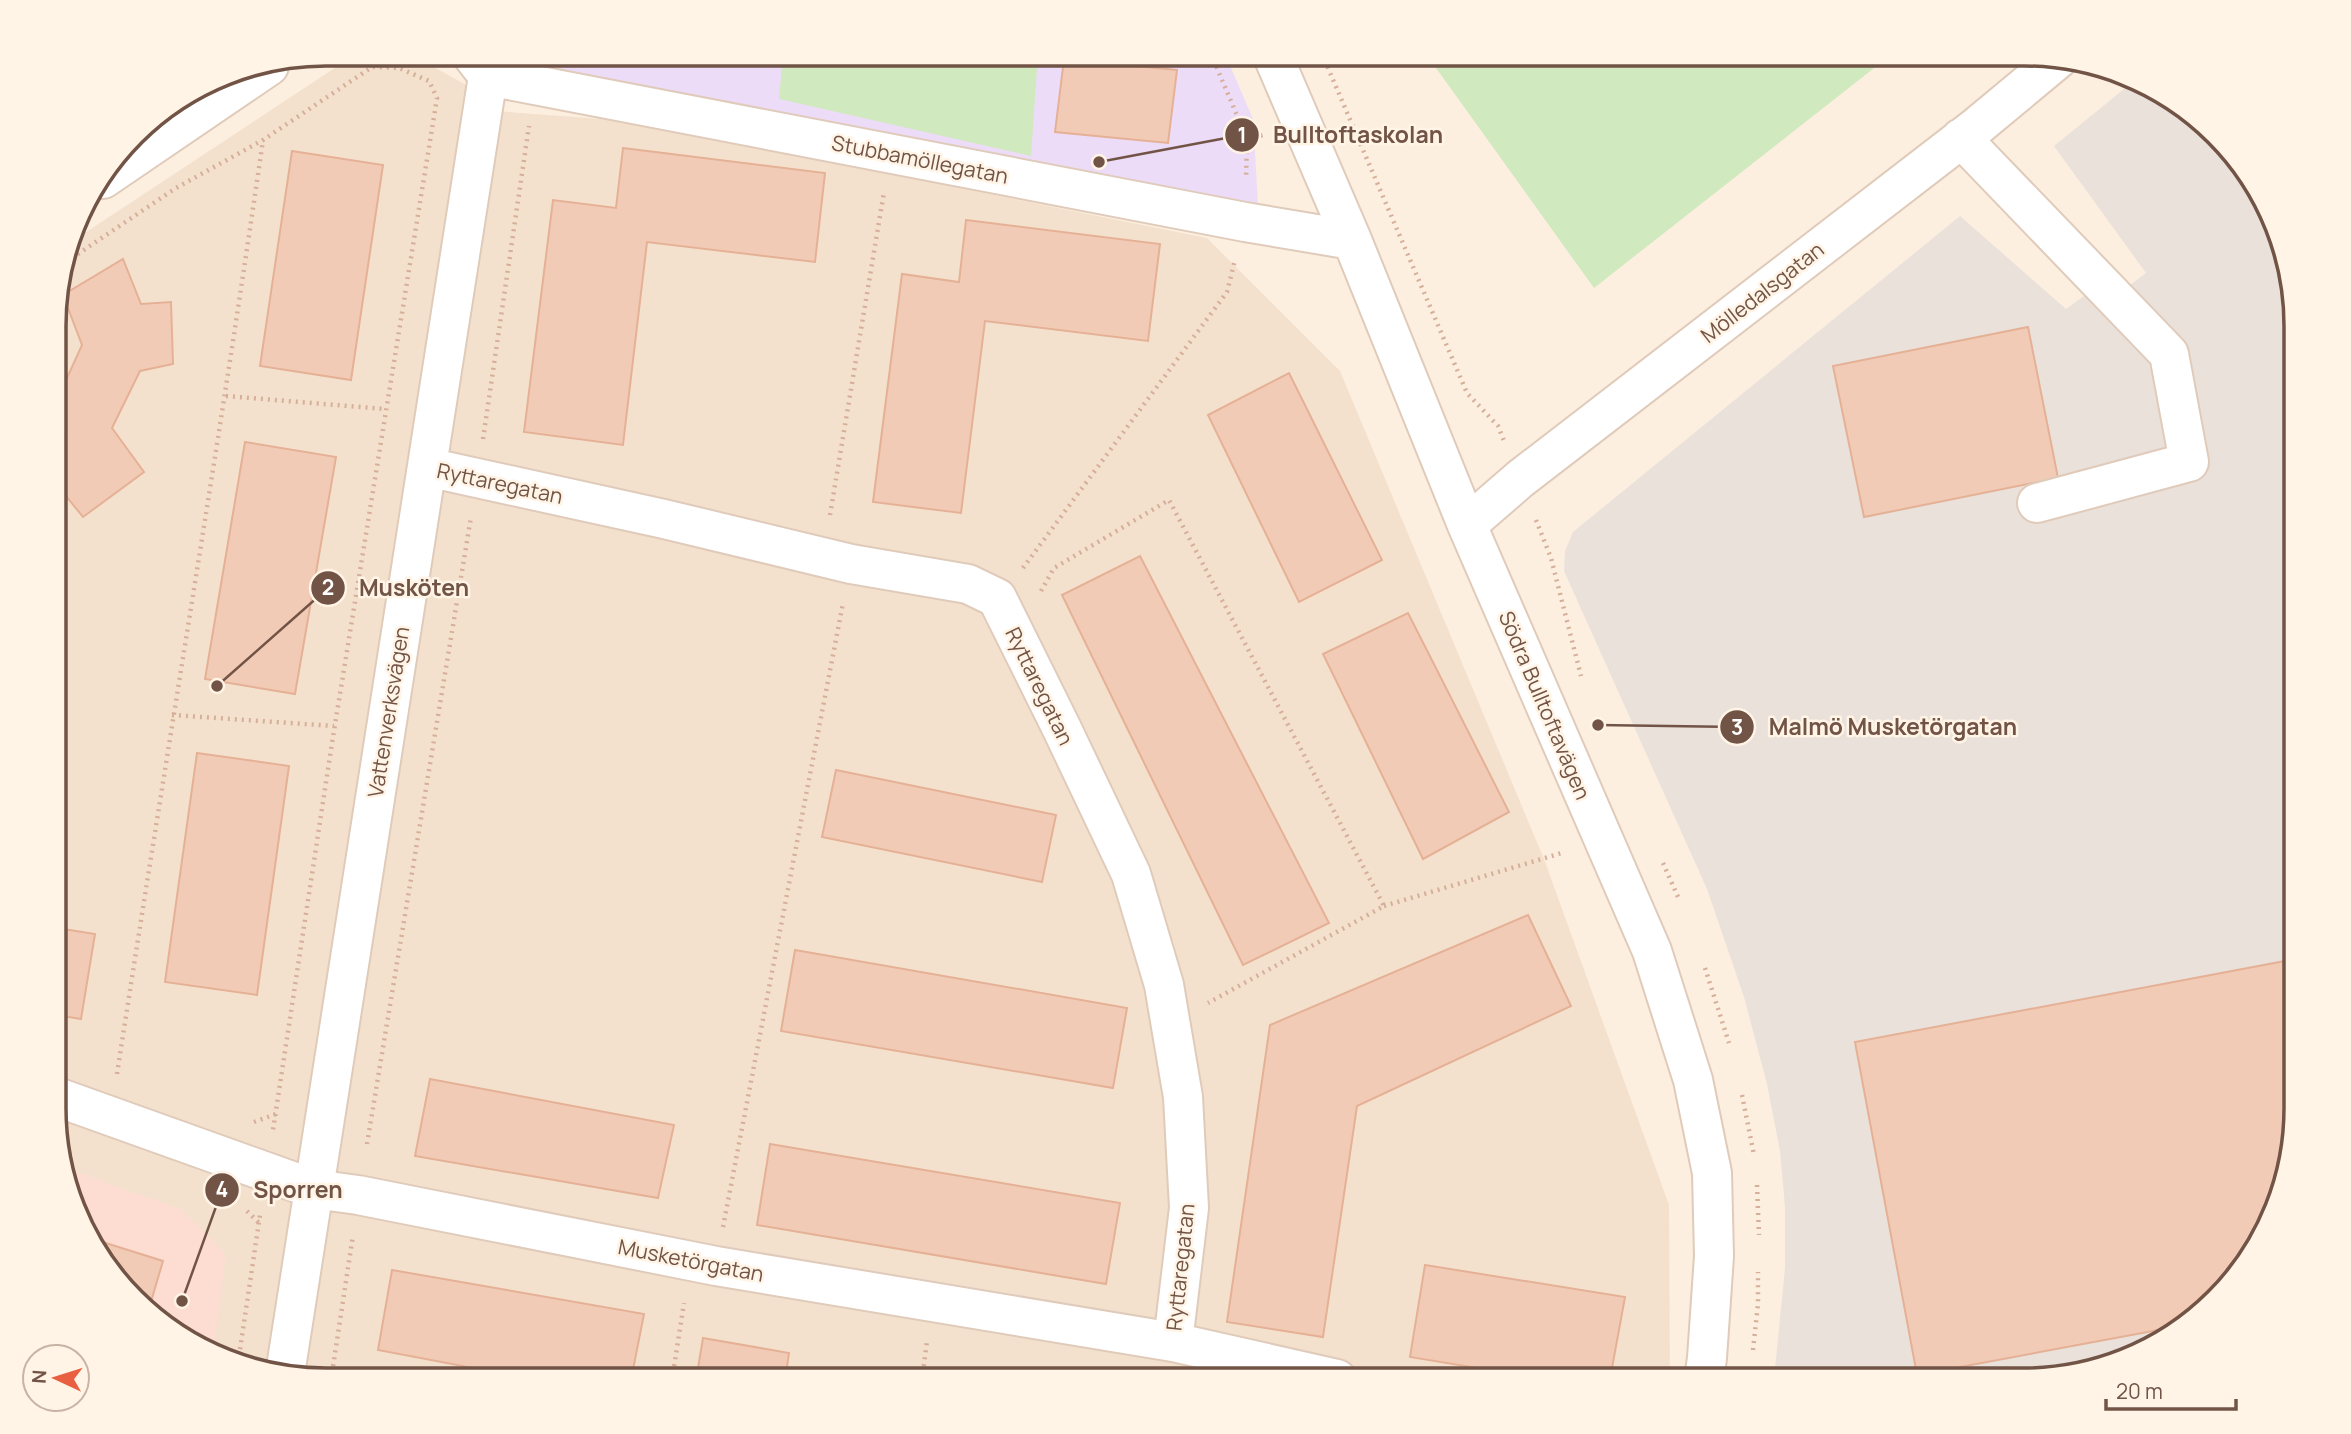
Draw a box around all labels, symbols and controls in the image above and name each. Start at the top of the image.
callout: Bulltoftaskolan [1224,113,1457,157]
text: Bulltoftaskolan [1273,118,1443,150]
text: 1 [1237,121,1247,149]
street label: Stubbamöllegatan [829,128,1011,190]
street label: Mölledalsgatan [1695,235,1829,349]
street label: Ryttaregatan [435,456,565,510]
callout: Musköten [310,566,483,610]
text: Musköten [359,571,469,603]
text: 2 [322,573,334,601]
street label: Södra Bulltoftavägen [1493,607,1597,803]
street label: Ryttaregatan [999,622,1081,750]
street label: Vattenverksvägen [361,624,415,800]
callout: Malmö Musketörgatan [1720,705,2031,749]
text: Malmö Musketörgatan [1769,710,2017,742]
text: 3 [1731,713,1743,741]
callout: Sporren [204,1168,357,1212]
text: Sporren [253,1173,343,1205]
text: 4 [216,1175,228,1203]
street label: Ryttaregatan [1159,1202,1201,1332]
street label: Musketörgatan [616,1232,766,1288]
north arrow [21,1343,91,1413]
scale bar [2106,1368,2236,1412]
text: N [26,1369,52,1385]
text: 20 m [2116,1377,2163,1405]

